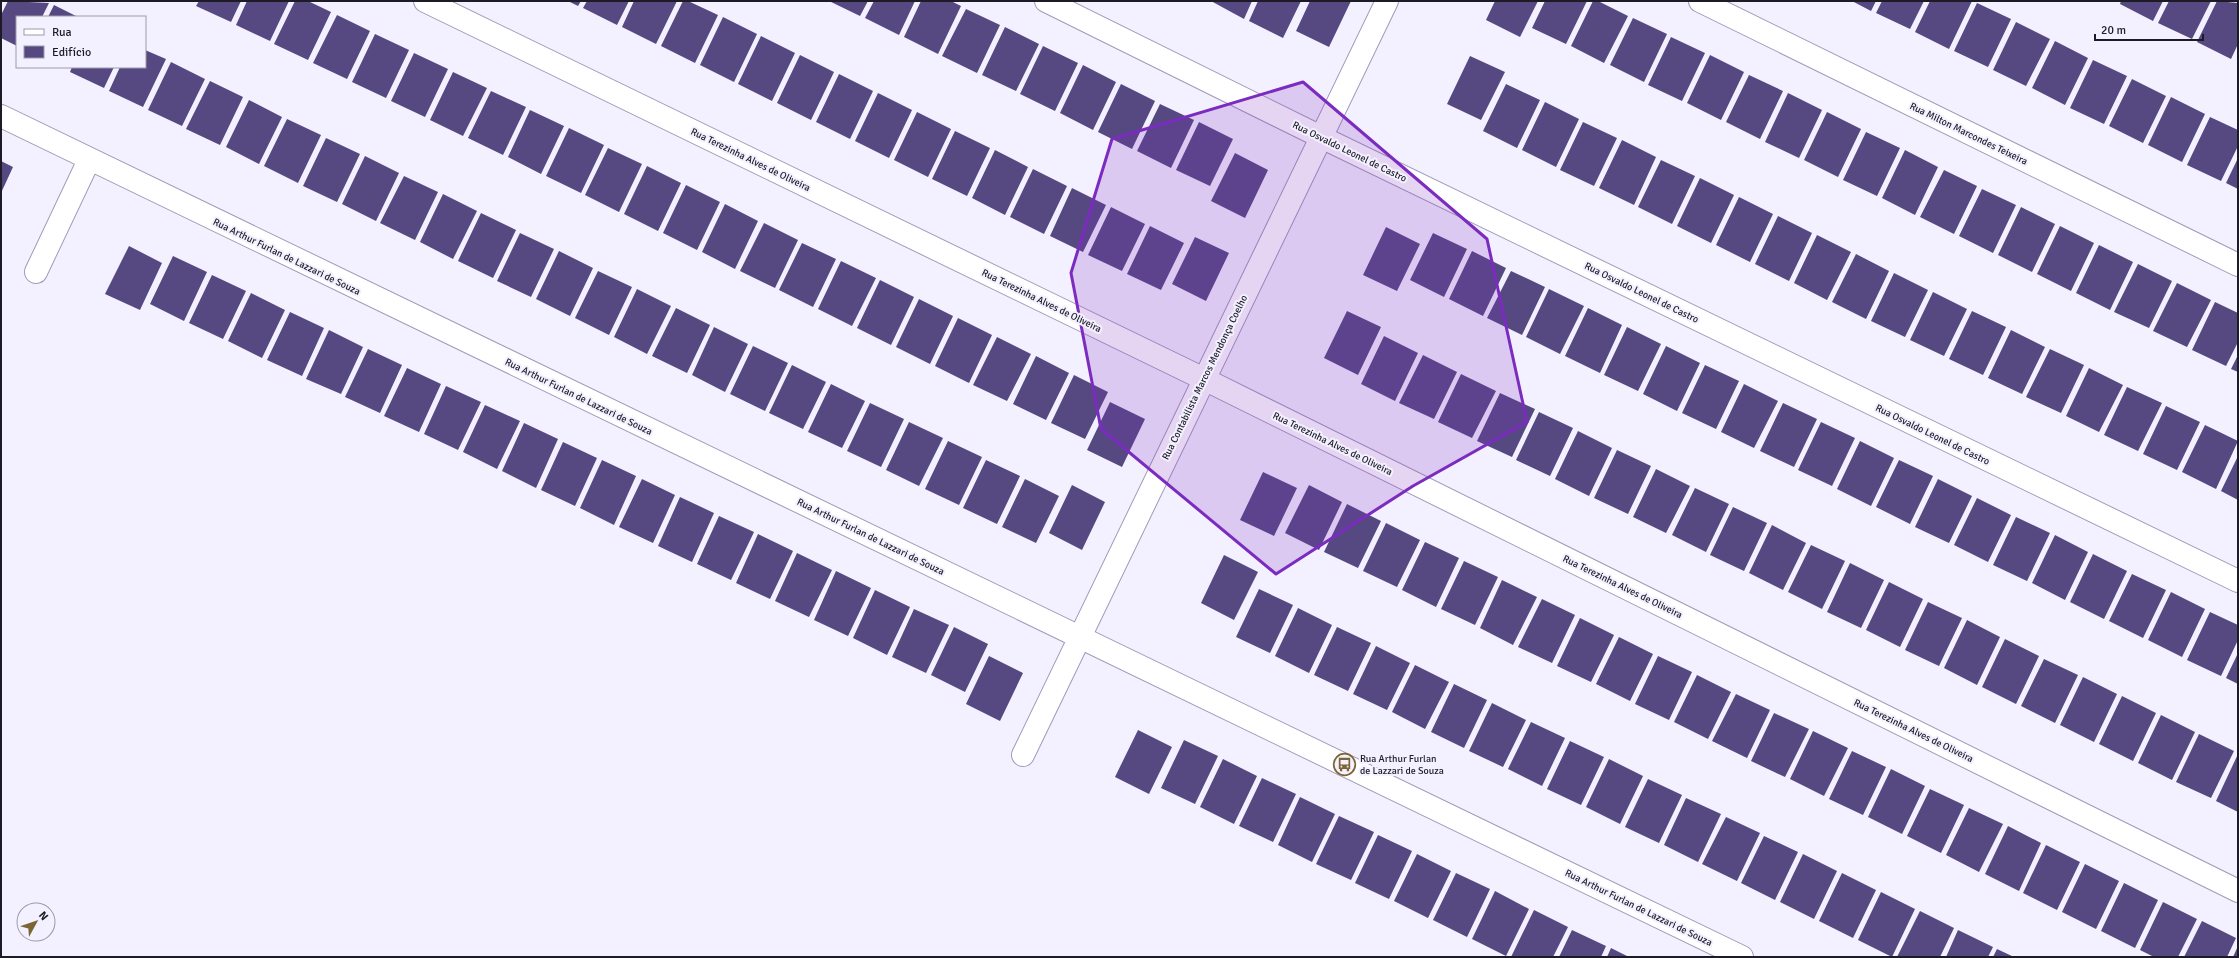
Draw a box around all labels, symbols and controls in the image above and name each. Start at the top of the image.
legend [16,16,146,68]
scale bar [2095,16,2203,42]
text: 20 m [2101,23,2126,38]
text: Rua [52,25,72,40]
text: Edifício [52,45,91,60]
street label: Rua Milton Marcondes Teixeira [1908,100,2029,168]
street label: Rua Osvaldo Leonel de Castro [1291,119,1409,185]
street label: Rua Terezinha Alves de Oliveira [689,126,812,194]
street label: Rua Arthur Furlan de Lazzari de Souza [211,216,362,298]
street label: Rua Osvaldo Leonel de Castro [1583,260,1701,326]
street label: Rua Terezinha Alves de Oliveira [980,267,1103,335]
street label: Rua Contabilista Marcos Mendonça Coelho [1160,293,1250,462]
street label: Rua Arthur Furlan de Lazzari de Souza [503,356,654,438]
street label: Rua Osvaldo Leonel de Castro [1874,402,1992,468]
street label: Rua Terezinha Alves de Oliveira [1271,410,1394,478]
street label: Rua Arthur Furlan de Lazzari de Souza [795,496,946,578]
street label: Rua Terezinha Alves de Oliveira [1561,553,1684,621]
street label: Rua Terezinha Alves de Oliveira [1852,697,1975,765]
bus stop icon: Rua Arthur Furlan de Lazzari de Souza [1331,751,1357,777]
place label: Rua Arthur Furlan de Lazzari de Souza [1360,753,1444,777]
street label: Rua Arthur Furlan de Lazzari de Souza [1563,867,1714,949]
north arrow [16,902,56,942]
text: N [36,909,51,923]

